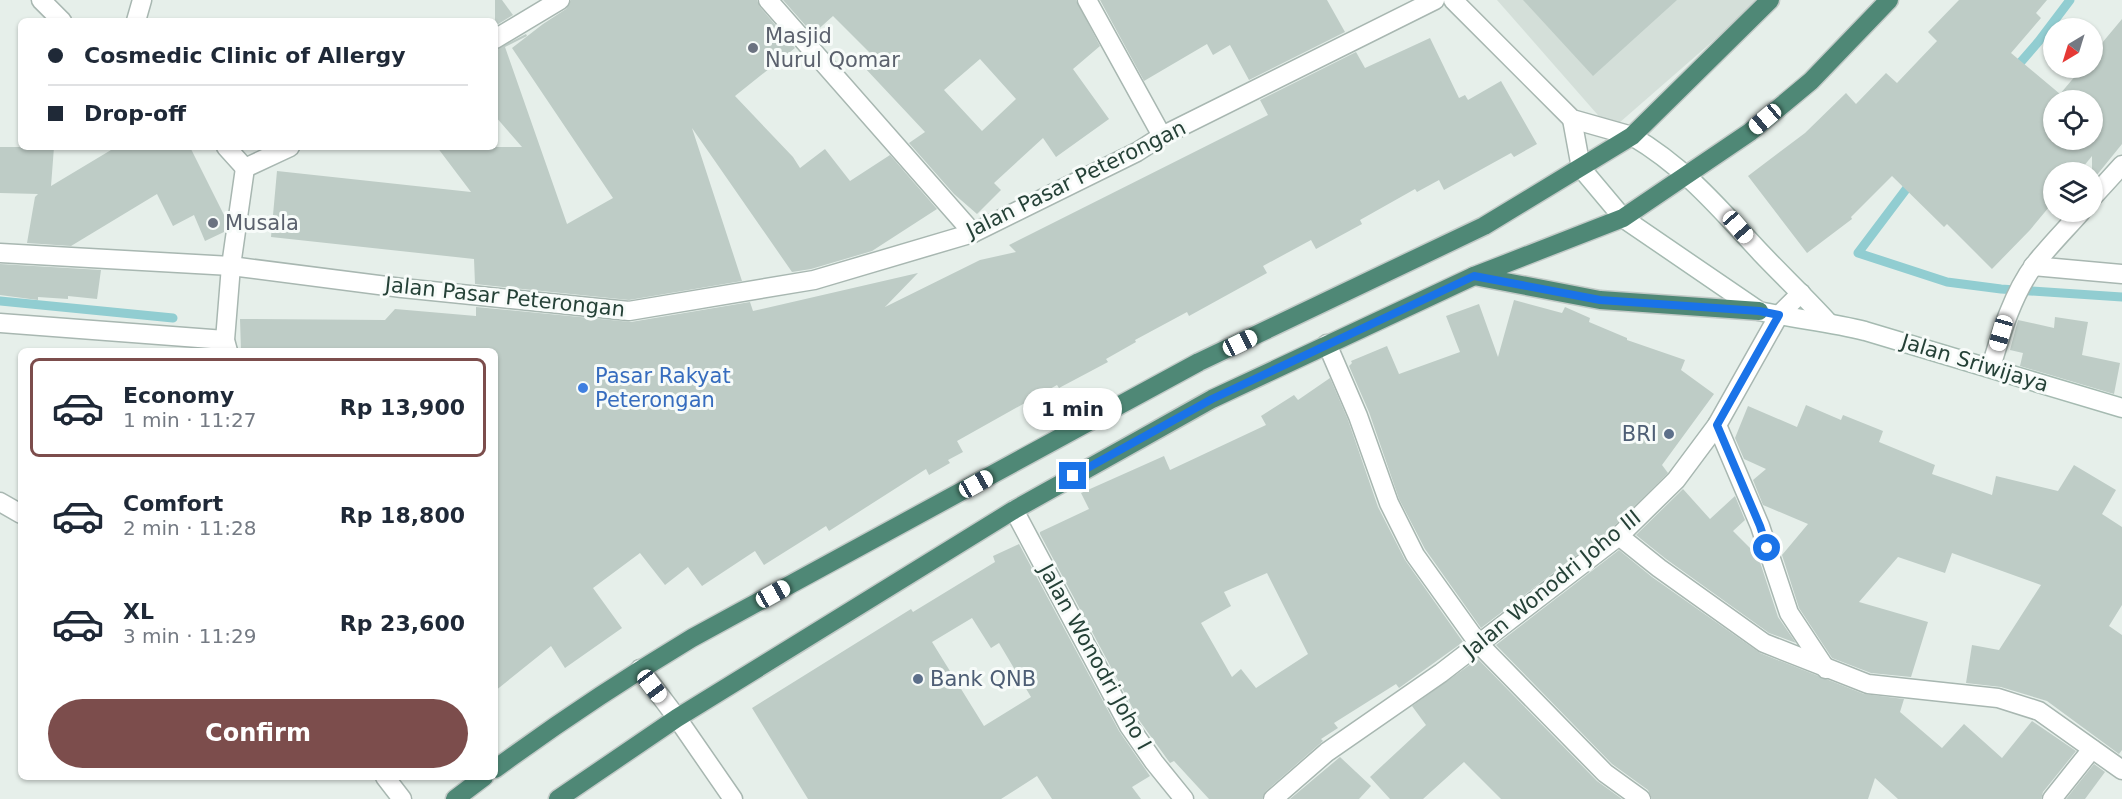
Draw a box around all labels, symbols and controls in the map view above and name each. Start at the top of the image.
north arrow [2043,18,2103,78]
map controls [2043,18,2103,222]
place label: Masjid Nurul Qomar [765,24,900,72]
marker: Masjid Nurul Qomar [746,41,760,55]
text: Cosmedic Clinic of Allergy [84,43,406,68]
button: locate [2043,90,2103,150]
text: Drop-off [84,101,186,126]
car [1745,101,1785,137]
street label: Jalan Pasar Peterongan [961,115,1190,244]
button: layers [2043,162,2103,222]
car [1719,208,1757,246]
place label: Musala [225,211,299,235]
marker: Musala [206,216,220,230]
street label: Jalan Pasar Peterongan [382,272,626,322]
car [1987,313,2015,353]
car [1220,327,1260,359]
street label: Jalan Sriwijaya [1897,329,2051,397]
place label: Pasar Rakyat Peterongan [595,364,731,412]
icon: car [51,381,105,435]
marker: Pasar Rakyat Peterongan [576,381,590,395]
text: Economy [123,383,234,408]
callout: 1 min [1024,389,1122,431]
text: Rp 13,900 [340,395,465,420]
text: 1 min [1041,397,1104,421]
text: 1 min · 11:27 [123,408,257,432]
place label: BRI [1622,422,1657,446]
marker: BRI [1662,427,1676,441]
route end [1059,462,1086,489]
car [956,467,996,501]
icon: car [51,489,105,543]
text: Comfort [123,491,223,516]
text: Rp 18,800 [340,503,465,528]
street label: Jalan Wonodri Joho III [1457,505,1646,664]
text: 2 min · 11:28 [123,516,257,540]
route start [1753,534,1780,561]
street label: Jalan Wonodri Joho I [1033,558,1156,754]
car [753,577,793,611]
icon: car [51,597,105,651]
text: XL [123,599,154,624]
text: Rp 23,600 [340,611,465,636]
text: 3 min · 11:29 [123,624,257,648]
car [634,666,670,706]
place label: Bank QNB [930,667,1036,691]
marker: Bank QNB [911,672,925,686]
button: Confirm [48,699,468,768]

